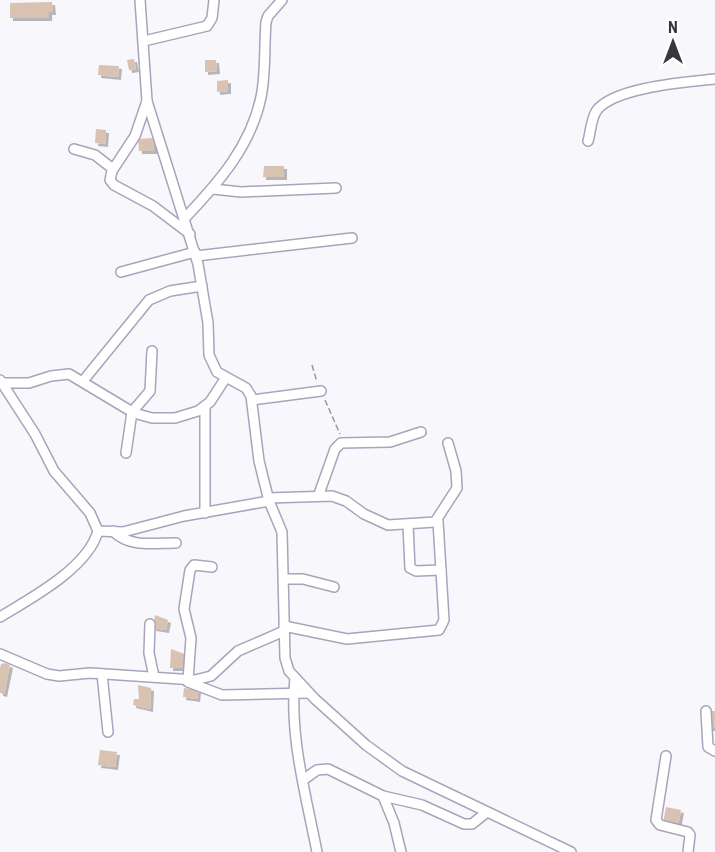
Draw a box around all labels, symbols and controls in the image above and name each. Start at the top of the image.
north arrow [643,12,703,72]
text: N [668,18,678,37]

